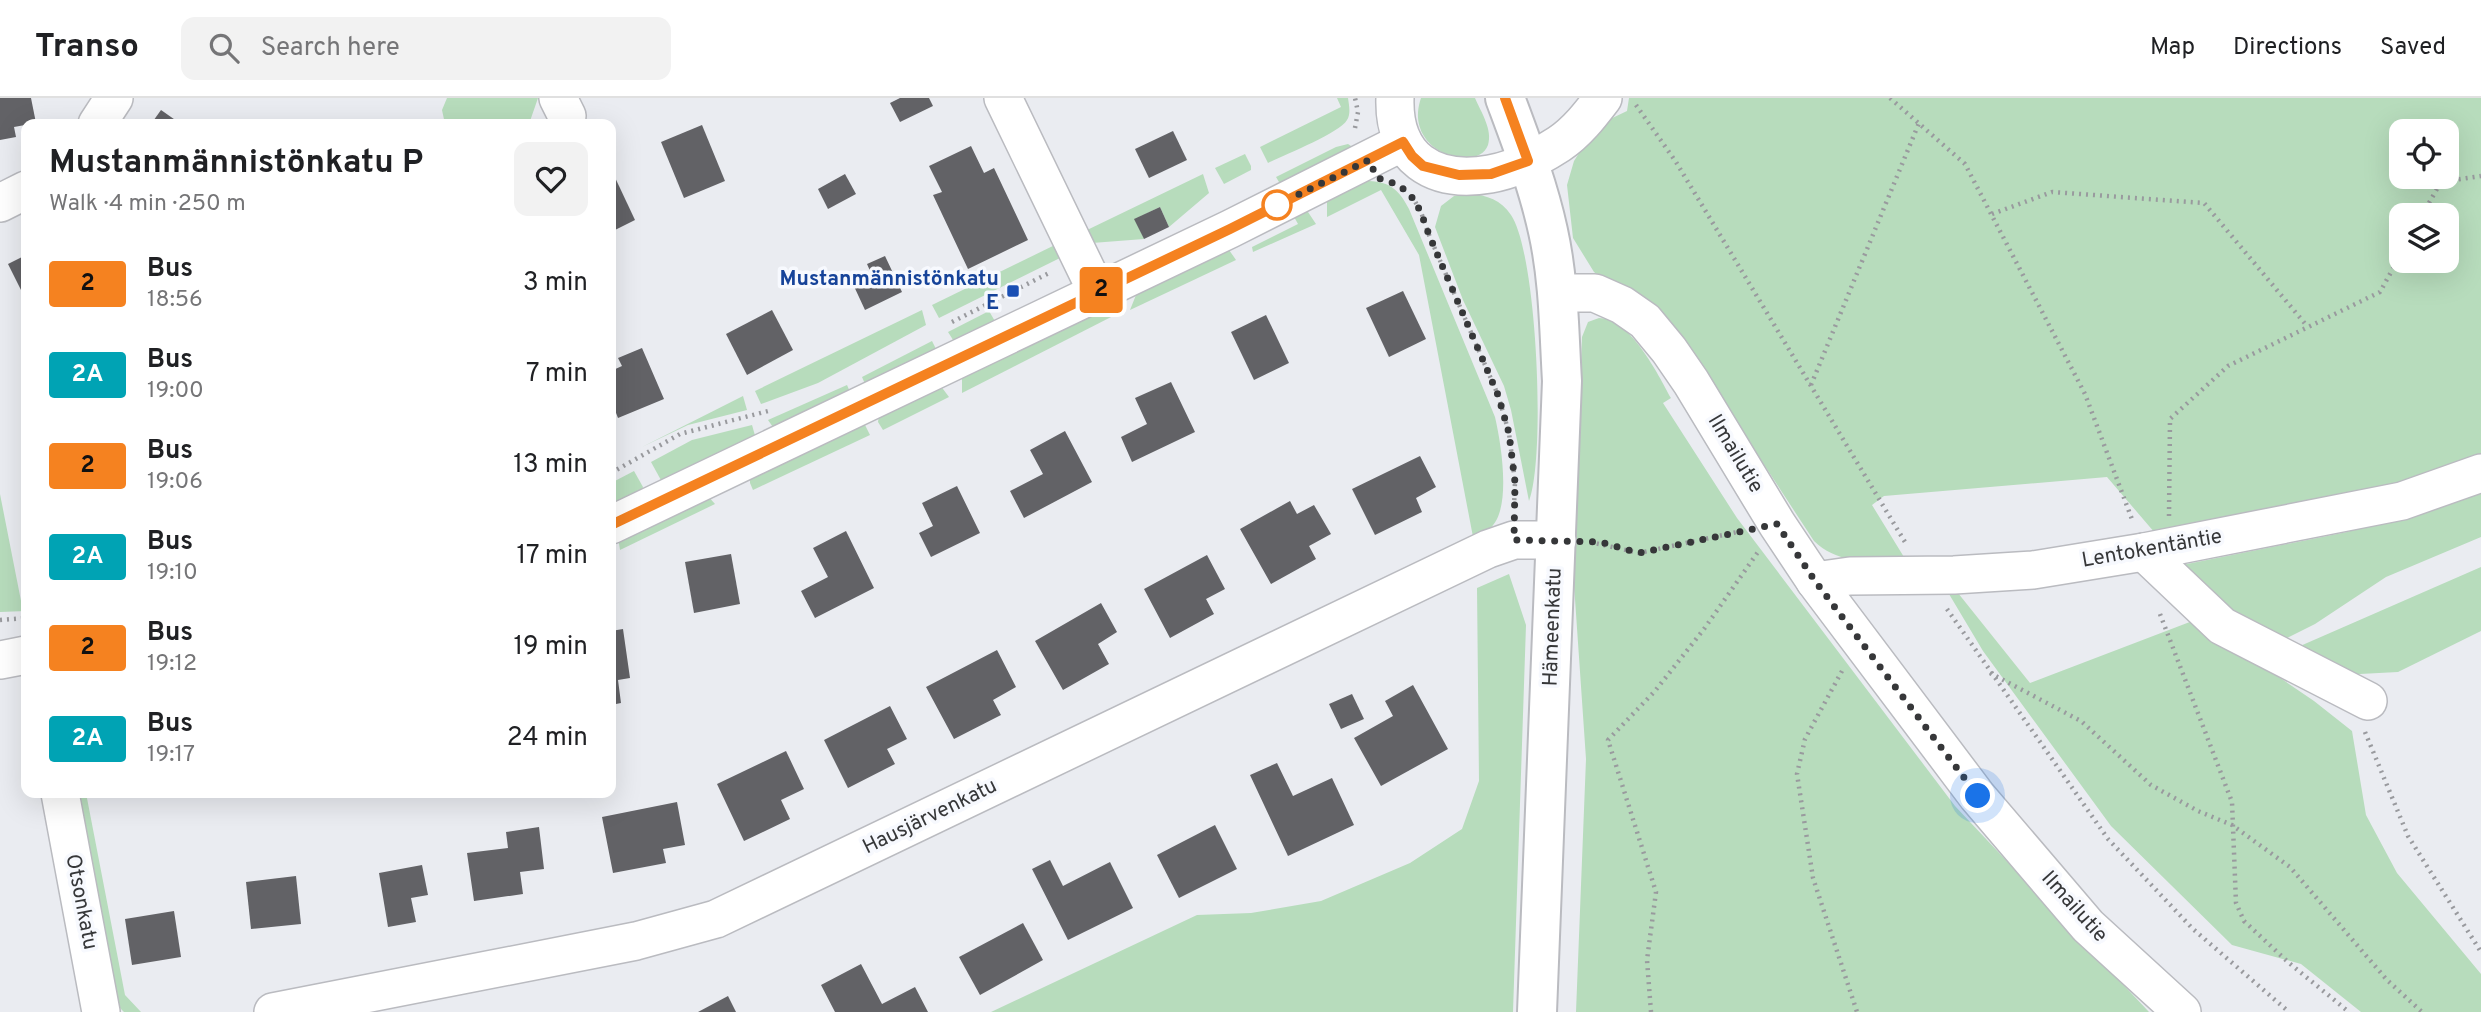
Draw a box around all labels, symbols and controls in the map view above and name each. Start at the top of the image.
search box [181,17,671,80]
text: Transo [35,27,139,69]
icon: search [205,29,243,67]
text: Search here [261,32,400,65]
text: Map [2150,33,2195,63]
text: Directions [2233,33,2342,63]
text: Saved [2380,33,2446,63]
map controls [2389,119,2459,273]
button: locate [2389,119,2459,189]
button: heart [514,142,588,216]
text: Mustanmännistönkatu P [49,143,423,185]
text: Walk · 4 min · 250 m [49,190,246,219]
unlabelled marker [1262,190,1292,220]
button: layers [2389,203,2459,273]
text: Bus [147,253,193,286]
place label: Mustanmännistönkatu E [780,266,999,317]
text: 3 min [523,267,588,300]
line badge: 2 [1078,267,1124,313]
text: 2 [80,269,95,299]
text: 2 [1094,275,1108,305]
marker: Mustanmännistönkatu E [1005,283,1021,299]
text: 18:56 [147,286,203,315]
text: Bus [147,344,193,377]
text: 7 min [526,358,588,391]
text: 2A [72,360,103,390]
text: 19:00 [147,377,204,406]
street label: Ilmailutie [1701,410,1769,498]
text: Bus [147,435,193,468]
text: 13 min [513,449,588,482]
text: 2 [80,451,95,481]
text: 19:06 [147,468,203,497]
street label: Lentokentäntie [2080,523,2224,575]
text: Bus [147,526,193,559]
text: 17 min [516,540,588,573]
text: 2A [72,542,103,572]
text: 19:10 [147,559,198,588]
street label: Hämeenkatu [1537,567,1569,687]
text: Bus [147,617,193,650]
text: 19 min [513,631,588,664]
text: 2 [80,633,95,663]
text: 19:12 [147,650,197,679]
text: Bus [147,708,193,741]
text: 24 min [507,722,588,755]
text: 2A [72,724,103,754]
text: 19:17 [147,741,195,770]
street label: Hausjärvenkatu [858,773,1002,861]
your location [1960,778,1995,813]
street label: Otsonkatu [59,852,103,952]
street label: Ilmailutie [2035,866,2113,948]

